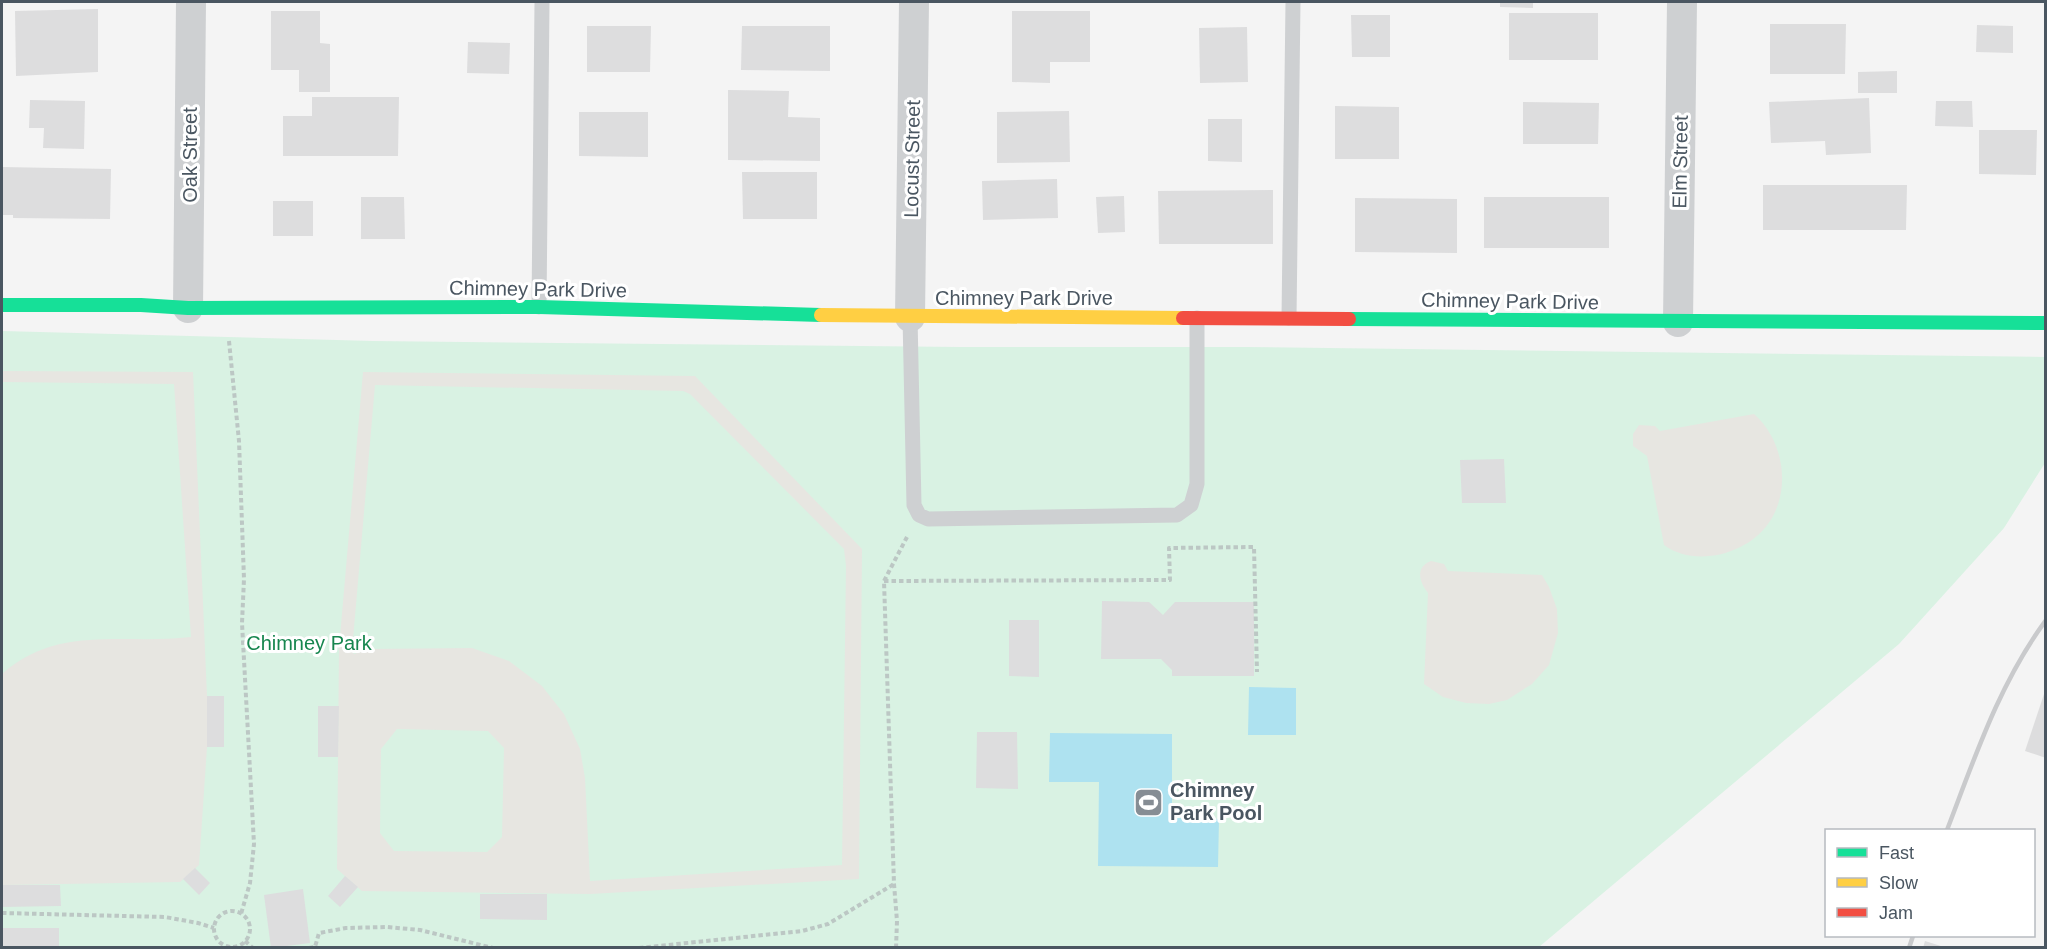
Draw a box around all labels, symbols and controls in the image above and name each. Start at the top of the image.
street label: Locust Street [900,99,924,218]
street label: Oak Street [179,107,201,203]
street label: Elm Street [1668,115,1692,209]
street label: Chimney Park Drive [449,276,627,302]
street label: Chimney Park Drive [935,287,1113,309]
street label: Chimney Park Drive [1421,288,1599,314]
park label: Chimney Park [246,632,373,654]
place label: Chimney Park Pool [1170,779,1262,824]
sports icon: Chimney Park Pool [1133,786,1165,818]
legend [1825,829,2035,937]
text: Fast [1879,843,1914,863]
text: Slow [1879,873,1919,893]
text: Jam [1879,903,1913,923]

